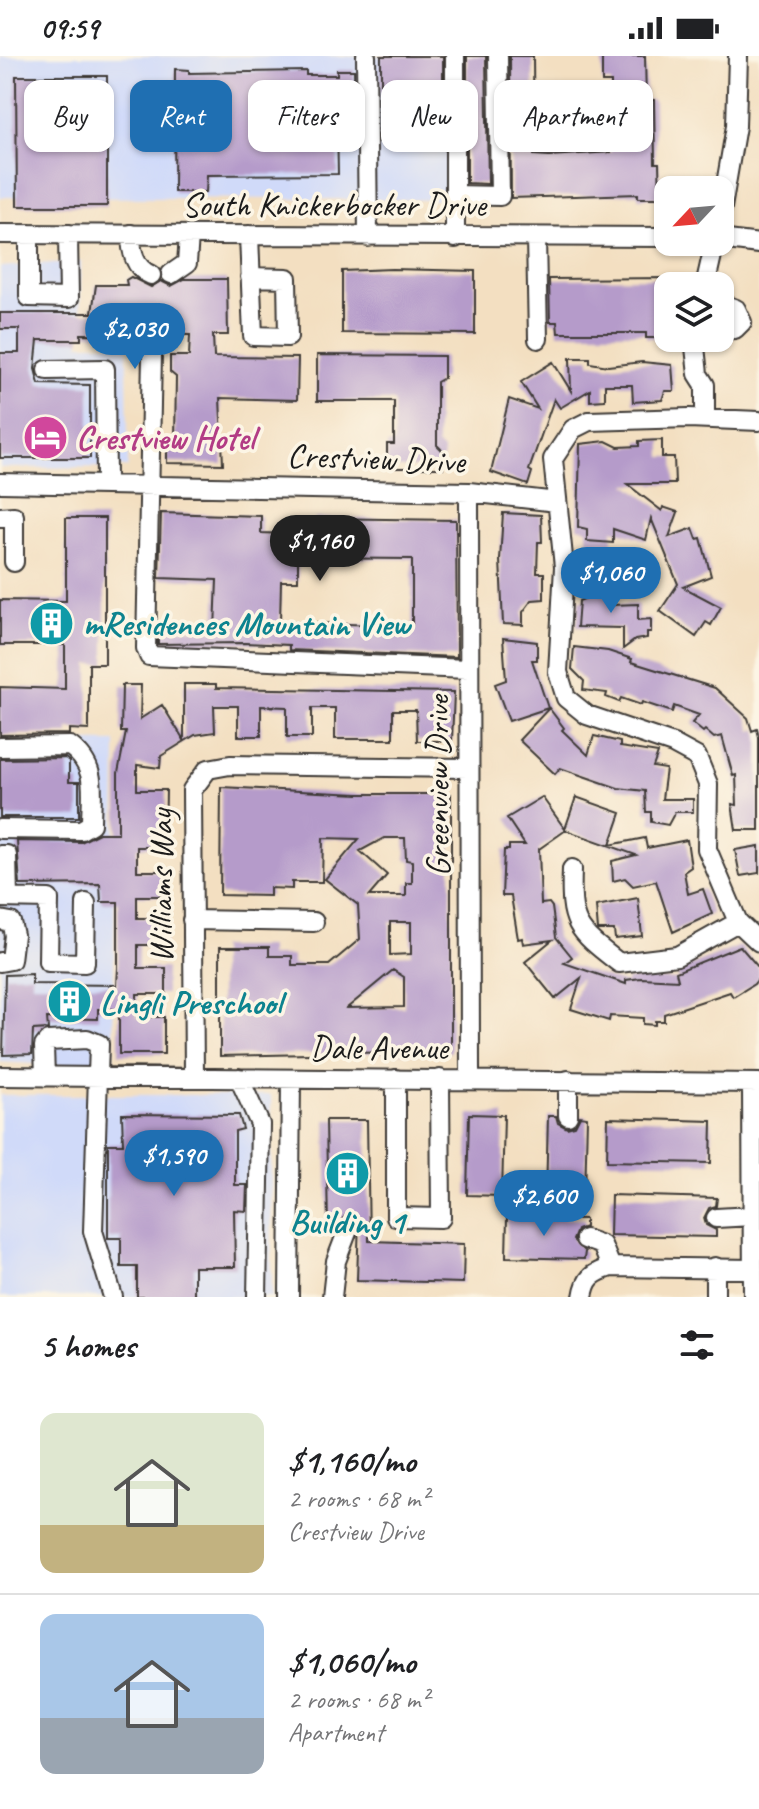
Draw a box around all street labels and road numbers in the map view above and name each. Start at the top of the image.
street label: South Knickerbocker Drive [182,183,488,226]
street label: Crestview Drive [287,433,467,483]
street label: Greenview Drive [416,693,459,877]
street label: Williams Way [139,807,182,963]
street label: Dale Avenue [310,1026,450,1069]

